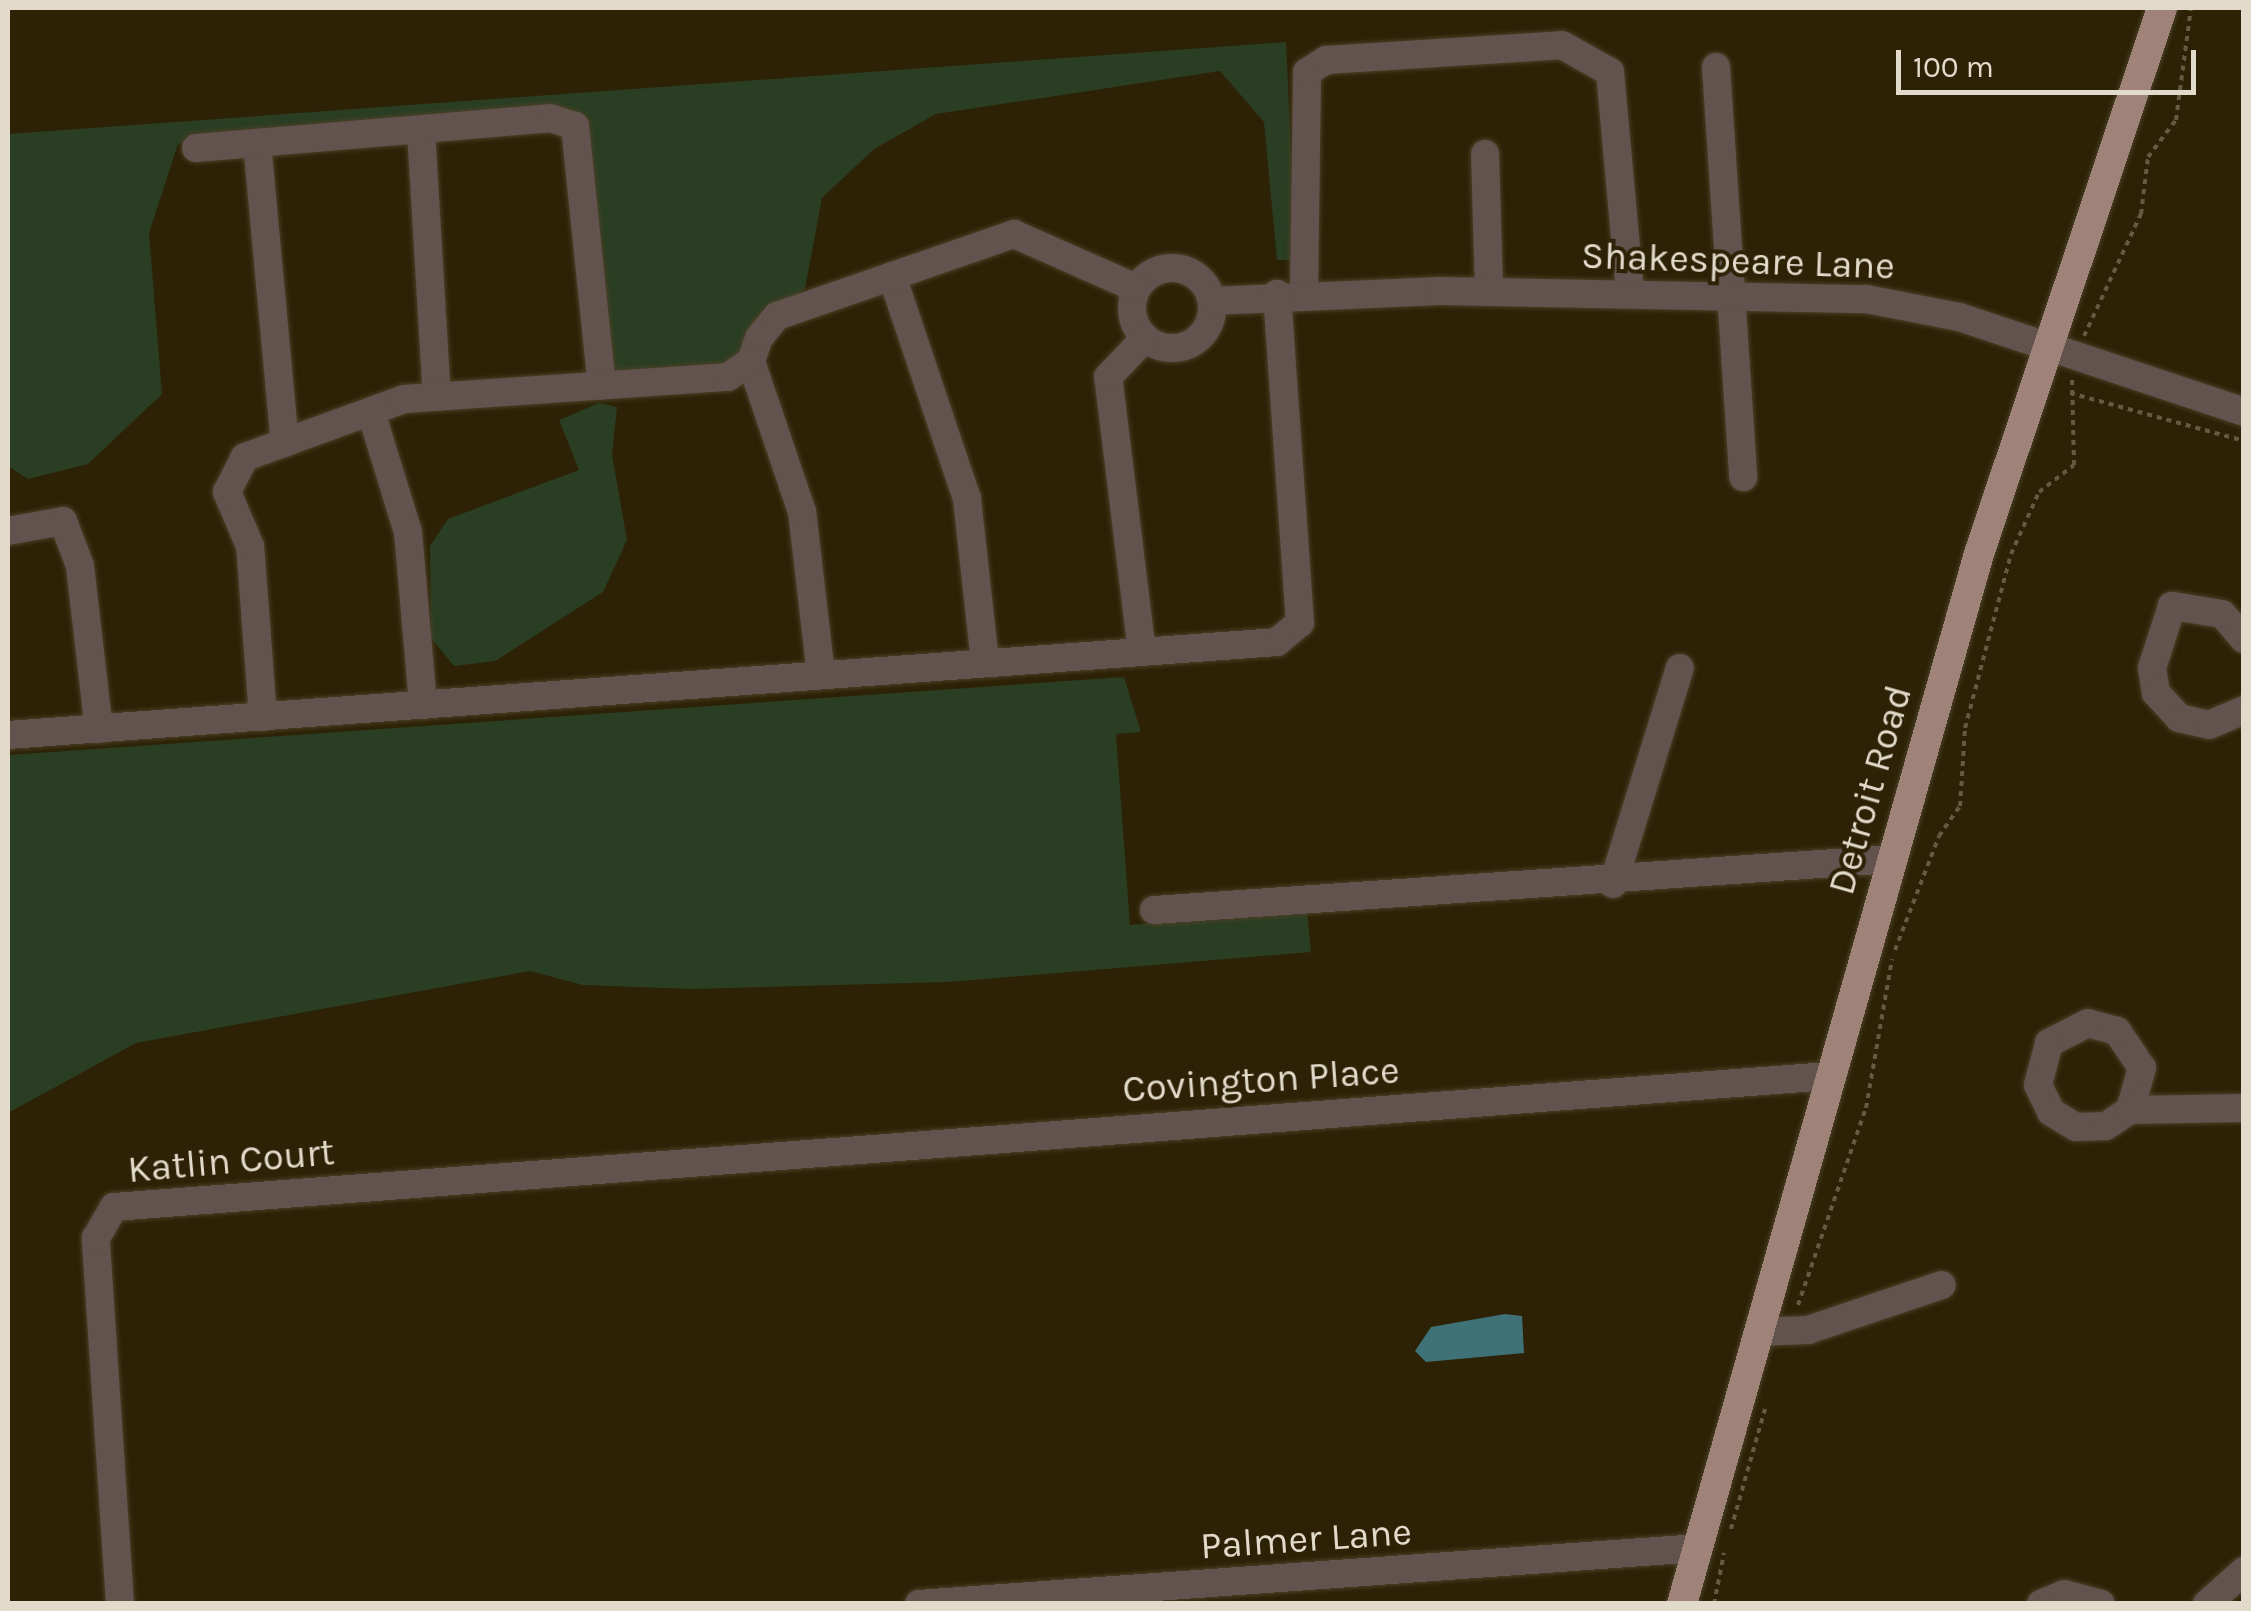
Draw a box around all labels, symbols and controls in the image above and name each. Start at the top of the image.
scale bar [1901,30,2201,92]
text: 100 m [1913,49,1994,85]
street label: Shakespeare Lane [1580,233,1896,289]
street label: Detroit Road [1818,680,1922,900]
street label: Covington Place [1121,1048,1401,1112]
street label: Katlin Court [126,1129,336,1193]
street label: Palmer Lane [1199,1509,1413,1569]

